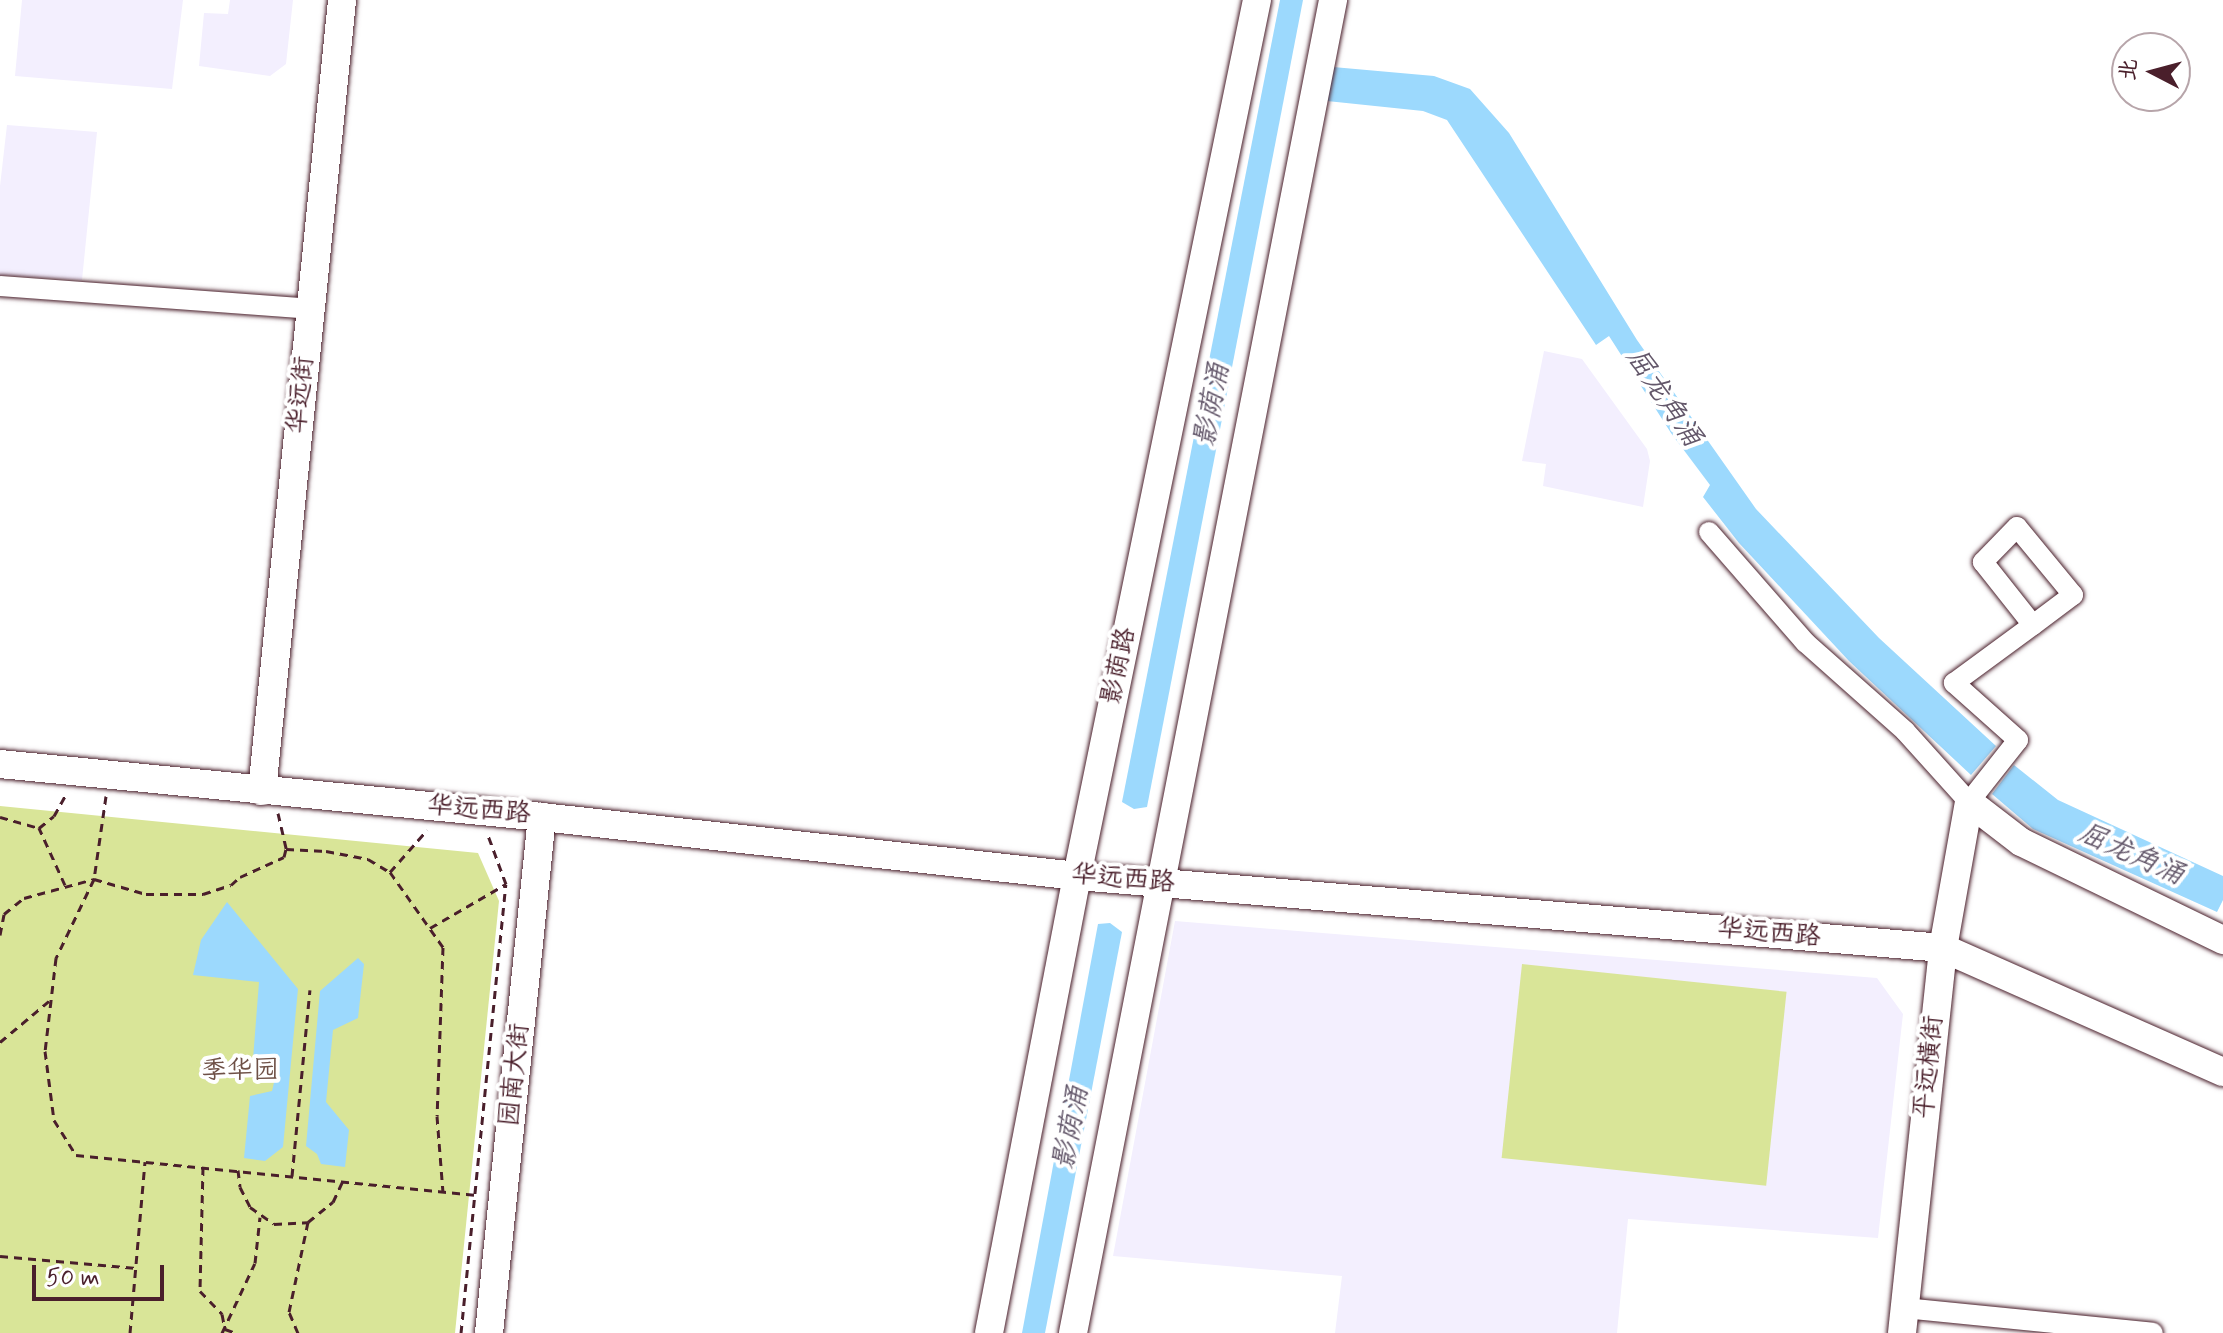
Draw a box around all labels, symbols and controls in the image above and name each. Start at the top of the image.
north arrow [2111,32,2191,112]
text: 北 [2114,57,2144,82]
water label: 屈龙角涌 [1618,342,1708,454]
street label: 华远街 [282,355,322,435]
water label: 影荫涌 [1188,361,1238,449]
street label: 影荫路 [1097,625,1143,707]
street label: 华远西路 [426,791,532,831]
water label: 屈龙角涌 [2073,817,2189,893]
street label: 华远西路 [1070,860,1176,900]
street label: 华远西路 [1716,914,1822,954]
street label: 平远横街 [1909,1014,1951,1120]
street label: 园南大街 [495,1022,537,1128]
park label: 季华园 [201,1056,279,1088]
water label: 影荫涌 [1047,1084,1097,1172]
scale bar [36,1249,168,1299]
text: 50 m [46,1263,100,1294]

